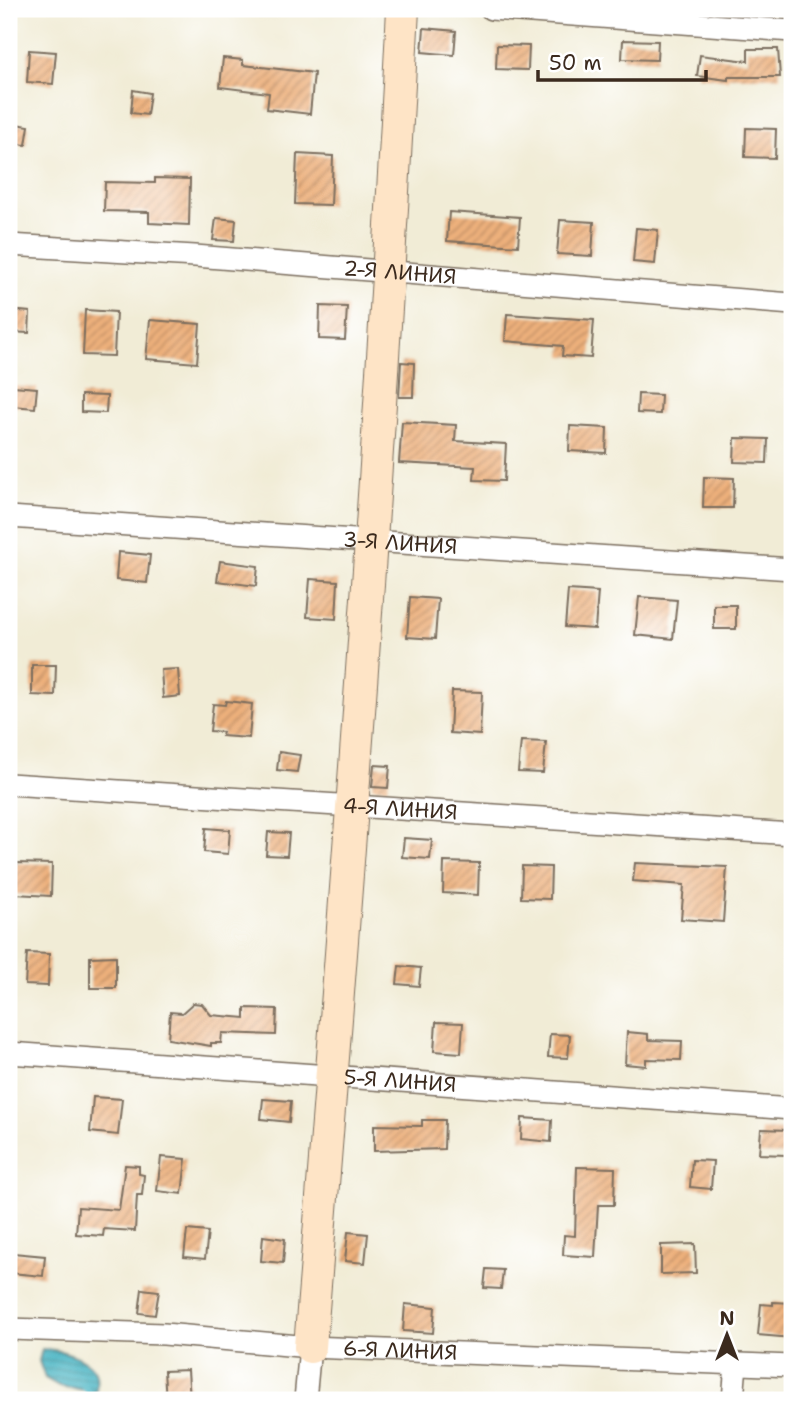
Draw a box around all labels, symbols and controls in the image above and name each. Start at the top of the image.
scale bar [538,38,706,82]
text: 50 m [549,49,602,77]
street label: 2-Я ЛИНИЯ [342,254,458,291]
street label: 3-Я ЛИНИЯ [342,525,458,561]
street label: 4-Я ЛИНИЯ [342,791,458,827]
street label: 5-Я ЛИНИЯ [343,1063,457,1099]
north arrow [692,1300,762,1370]
text: N [719,1306,735,1331]
street label: 6-Я ЛИНИЯ [342,1334,458,1367]

